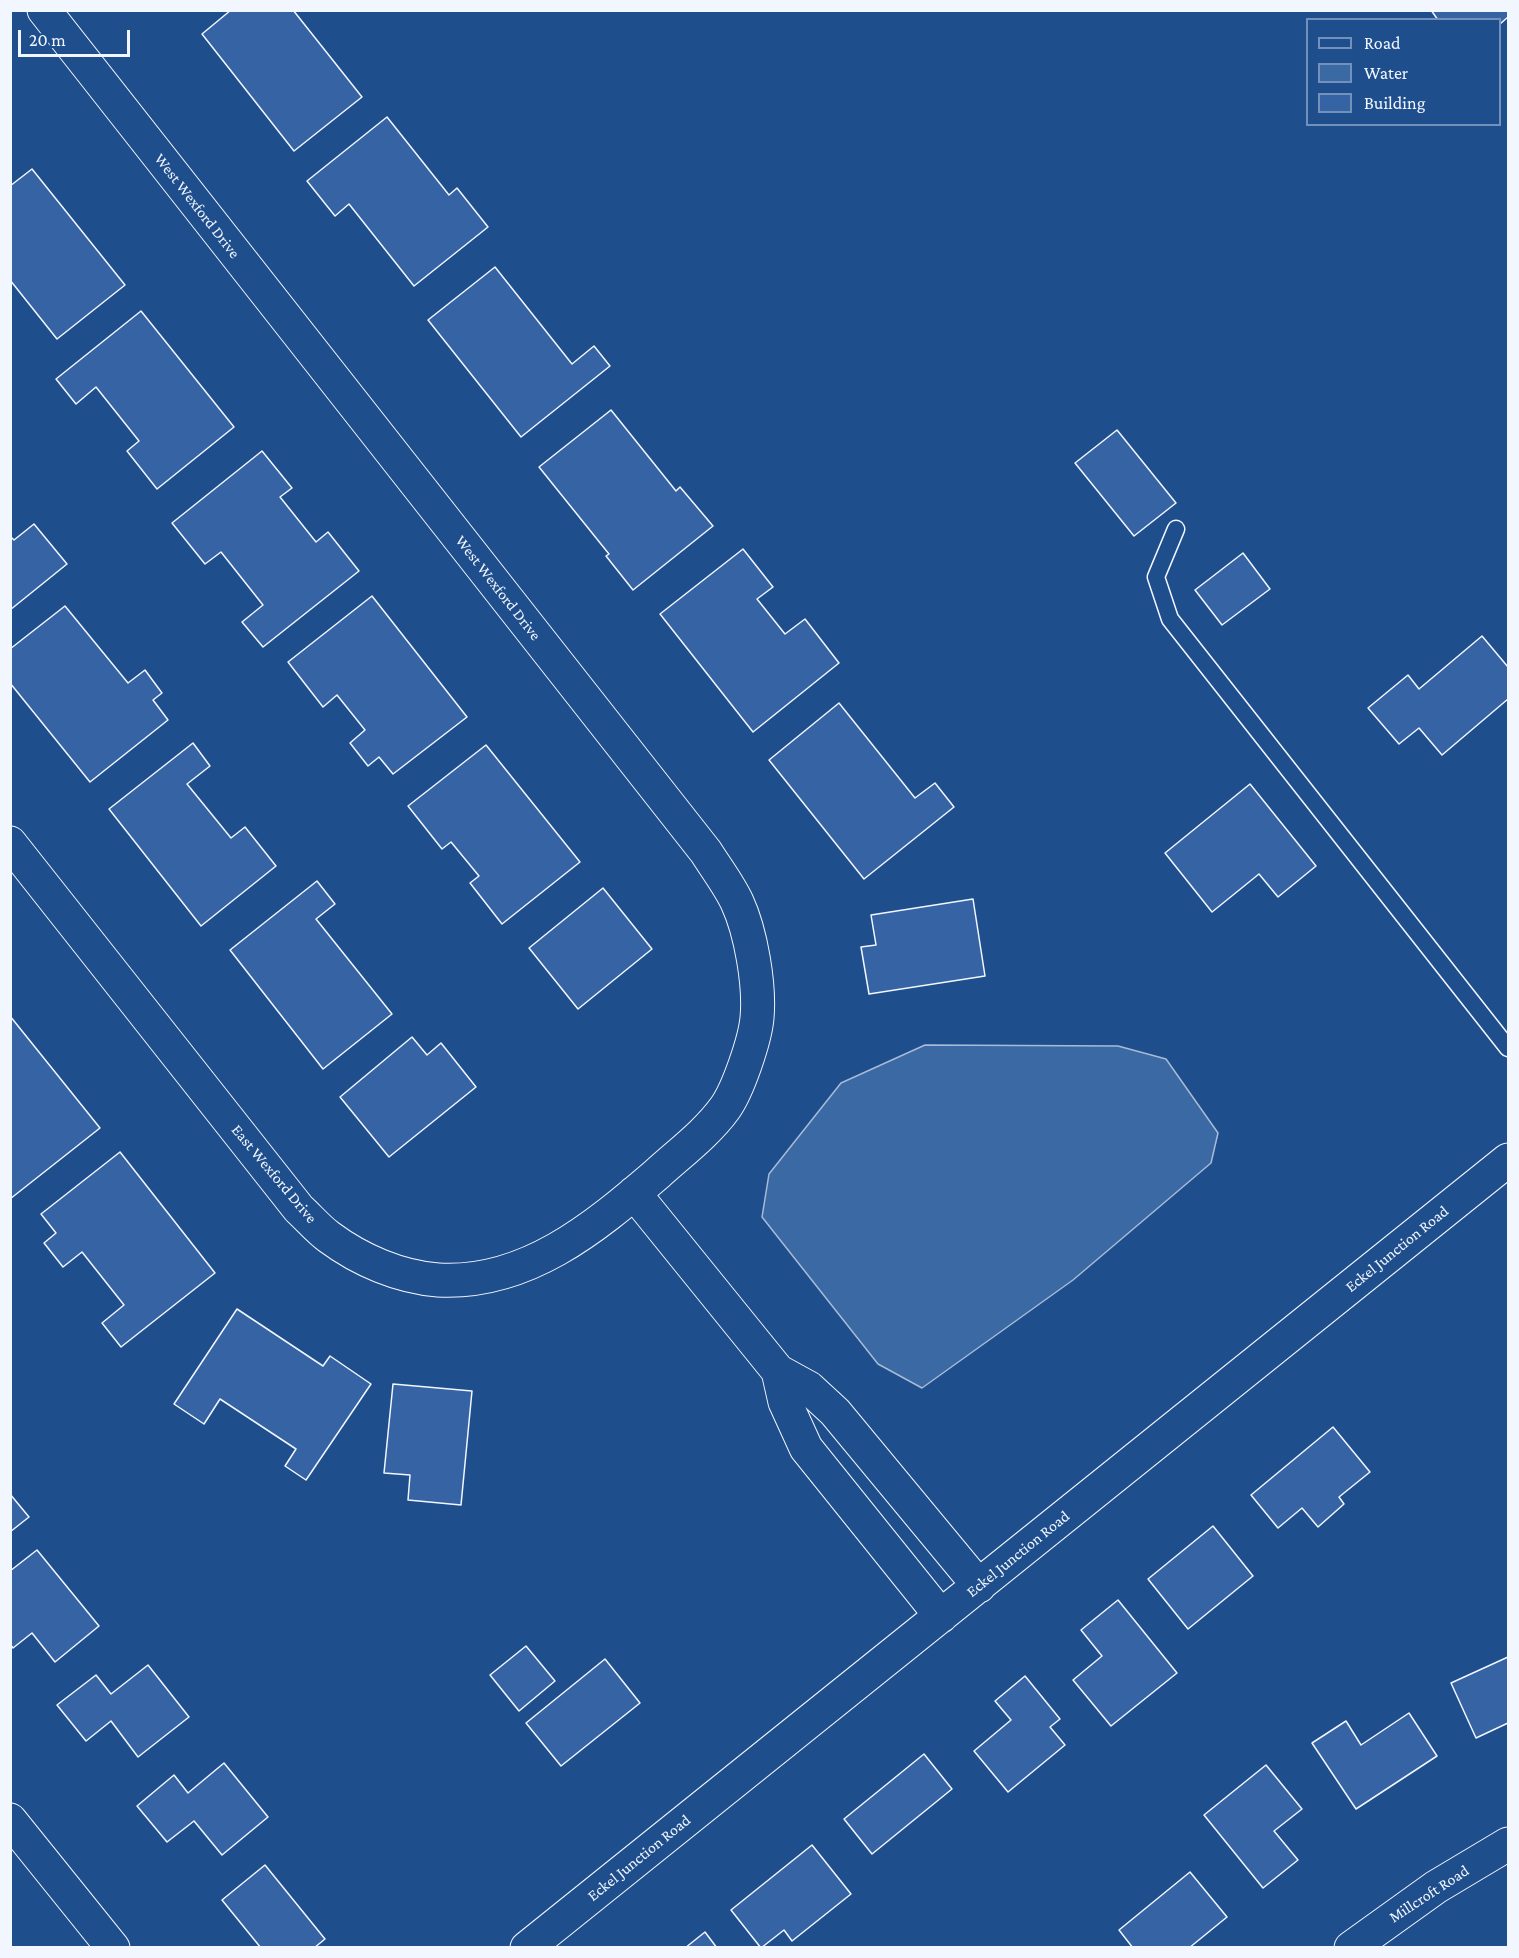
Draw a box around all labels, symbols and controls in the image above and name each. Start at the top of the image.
scale bar [21,18,134,56]
legend [1306,18,1501,126]
text: 20 m [29,30,66,50]
text: Road [1364,33,1401,53]
text: Water [1364,63,1408,83]
text: Building [1364,93,1425,113]
street label: West Wexford Drive [150,150,244,262]
street label: West Wexford Drive [451,532,545,644]
street label: East Wexford Drive [227,1121,321,1227]
street label: Eckel Junction Road [1342,1202,1452,1296]
street label: Eckel Junction Road [963,1507,1073,1601]
street label: Eckel Junction Road [584,1811,694,1905]
street label: Millcroft Road [1386,1861,1472,1927]

